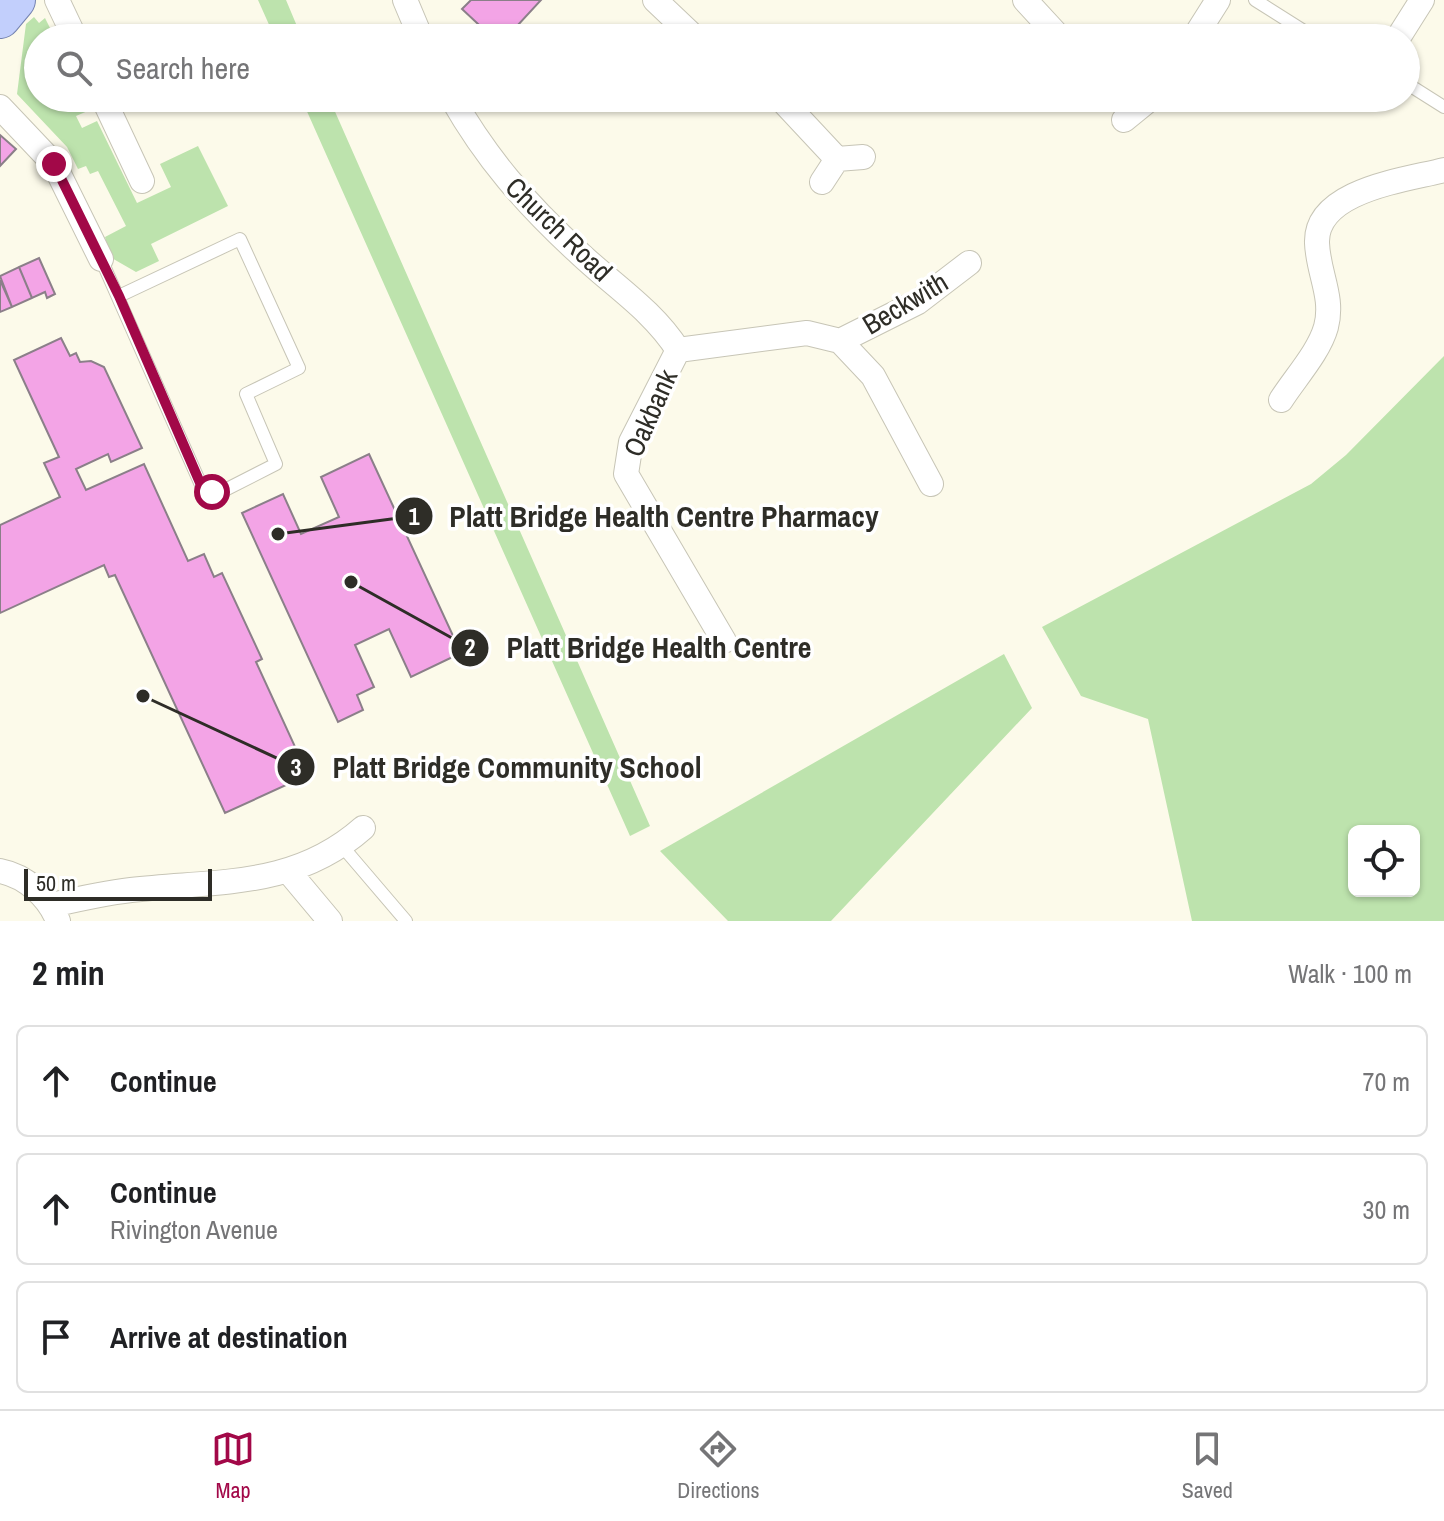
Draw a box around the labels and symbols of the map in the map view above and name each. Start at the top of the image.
route end [36,146,72,182]
street label: Church Road [497,168,621,290]
street label: Beckwith [855,263,955,343]
street label: Oakbank [614,363,686,463]
route start [194,474,230,510]
callout: Platt Bridge Health Centre Pharmacy [394,489,895,543]
text: Platt Bridge Health Centre Pharmacy [449,496,879,536]
text: 1 [409,500,420,532]
callout: Platt Bridge Health Centre [450,621,827,675]
text: Platt Bridge Health Centre [507,627,811,667]
text: 2 [465,631,476,663]
callout: Platt Bridge Community School [276,740,718,794]
text: Platt Bridge Community School [332,747,702,787]
text: 3 [291,751,302,783]
scale bar [24,865,212,901]

